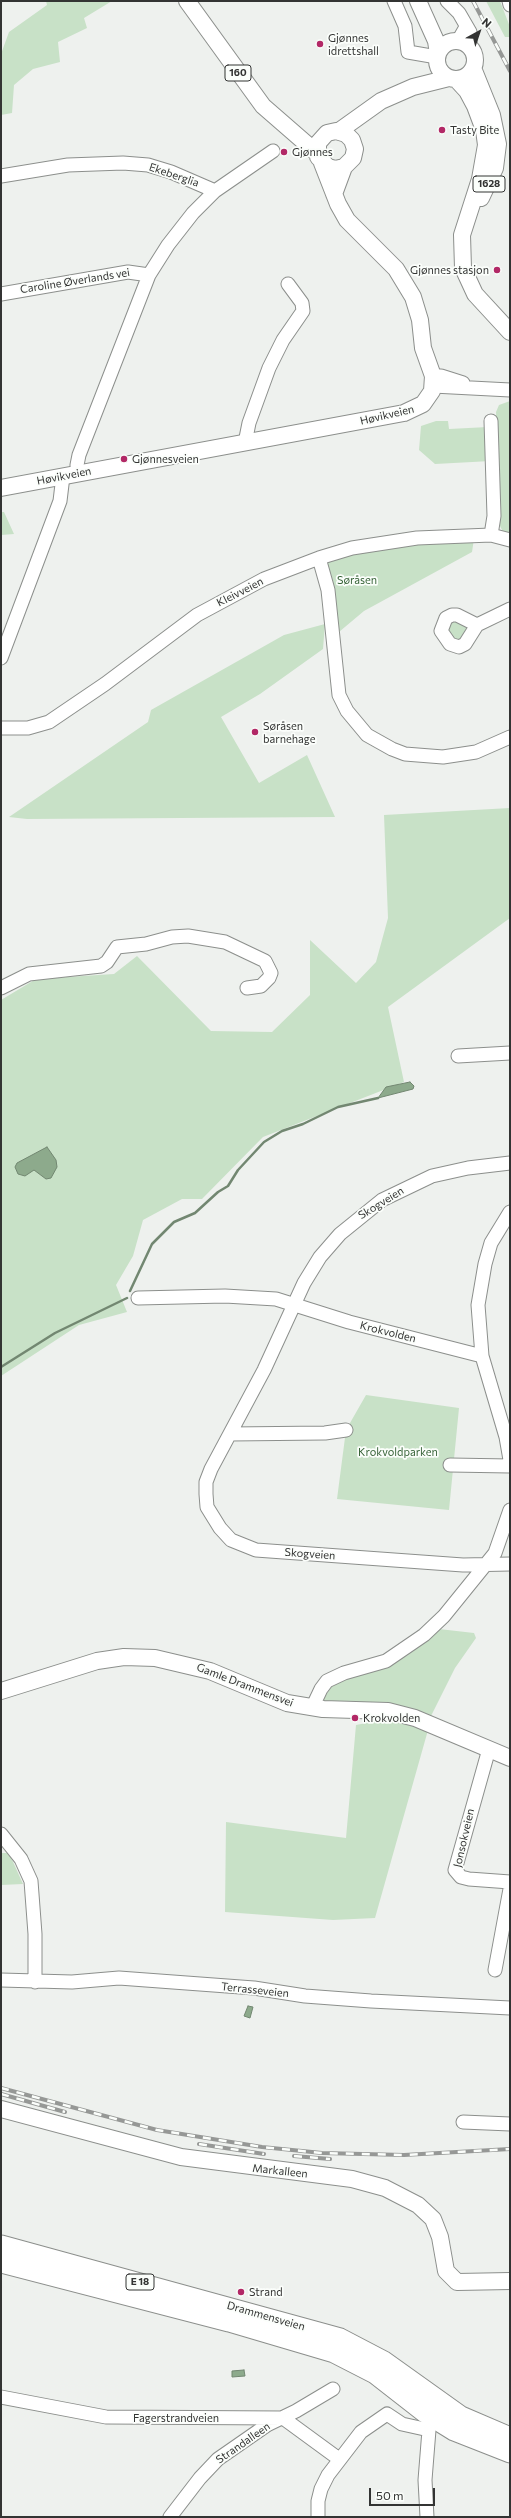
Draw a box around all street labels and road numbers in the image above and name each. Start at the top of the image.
road number: 160 [225,65,251,81]
street label: Ekeberglia [147,160,201,190]
road number: 1628 [473,176,505,192]
street label: Caroline Øverlands vei [19,266,131,296]
street label: Høvikveien [359,402,415,428]
street label: Høvikveien [36,464,92,488]
street label: Kleivveien [214,575,266,609]
street label: Skogveien [356,1184,406,1222]
street label: Krokvolden [359,1319,417,1345]
street label: Skogveien [284,1546,336,1562]
street label: Gamle Drammensvei [195,1660,295,1710]
street label: Jonsokveien [451,1807,477,1869]
street label: Terrasseveien [220,1980,290,2000]
street label: Markalleen [252,2162,308,2180]
road number: E 18 [126,2274,154,2290]
street label: Drammensveien [225,2299,307,2333]
street label: Fagerstrandveien [133,2411,219,2425]
street label: Strandalleen [213,2420,273,2466]

